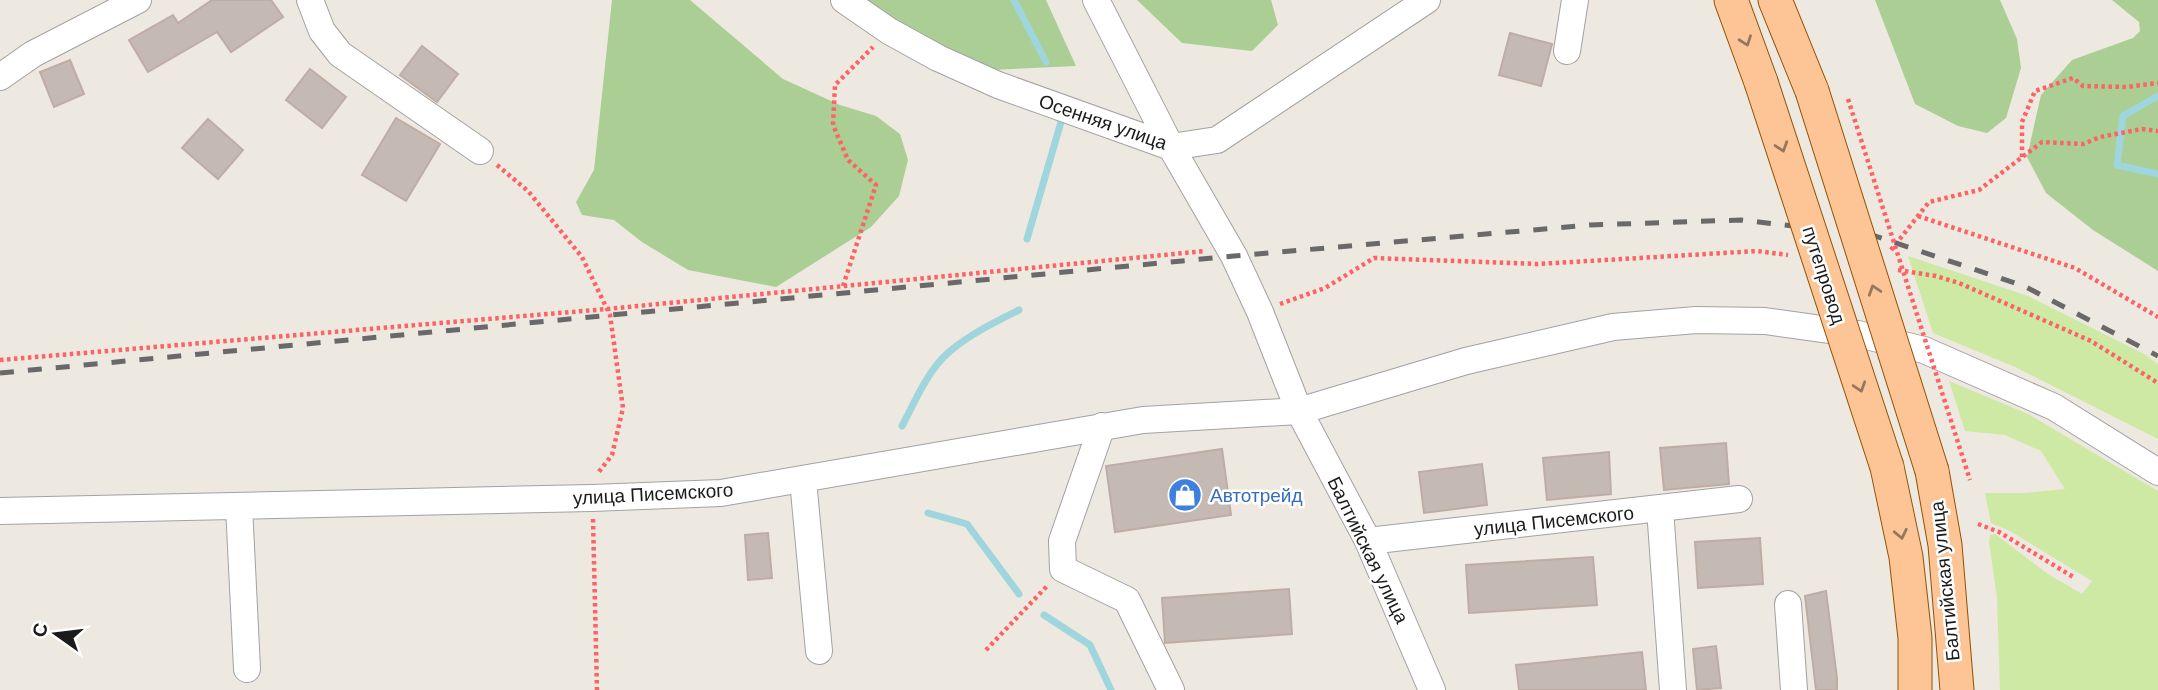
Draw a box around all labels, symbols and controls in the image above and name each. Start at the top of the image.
one-way arrow [1738,35,1752,47]
street label: Осенняя улица [1036,90,1170,154]
one-way arrow [1774,141,1789,153]
street label: путепровод [1798,224,1850,326]
one-way arrow [1868,284,1883,296]
one-way arrow [1852,381,1867,393]
street label: Балтийская улица [1323,473,1413,627]
shop icon: Автотрейд [1166,476,1204,514]
street label: улица Писемского [572,479,734,509]
place label: Автотрейд [1210,485,1303,506]
street label: Балтийская улица [1926,500,1964,662]
street label: улица Писемского [1473,502,1635,540]
one-way arrow [1893,528,1908,540]
north arrow [21,599,91,669]
text: С [28,621,52,639]

